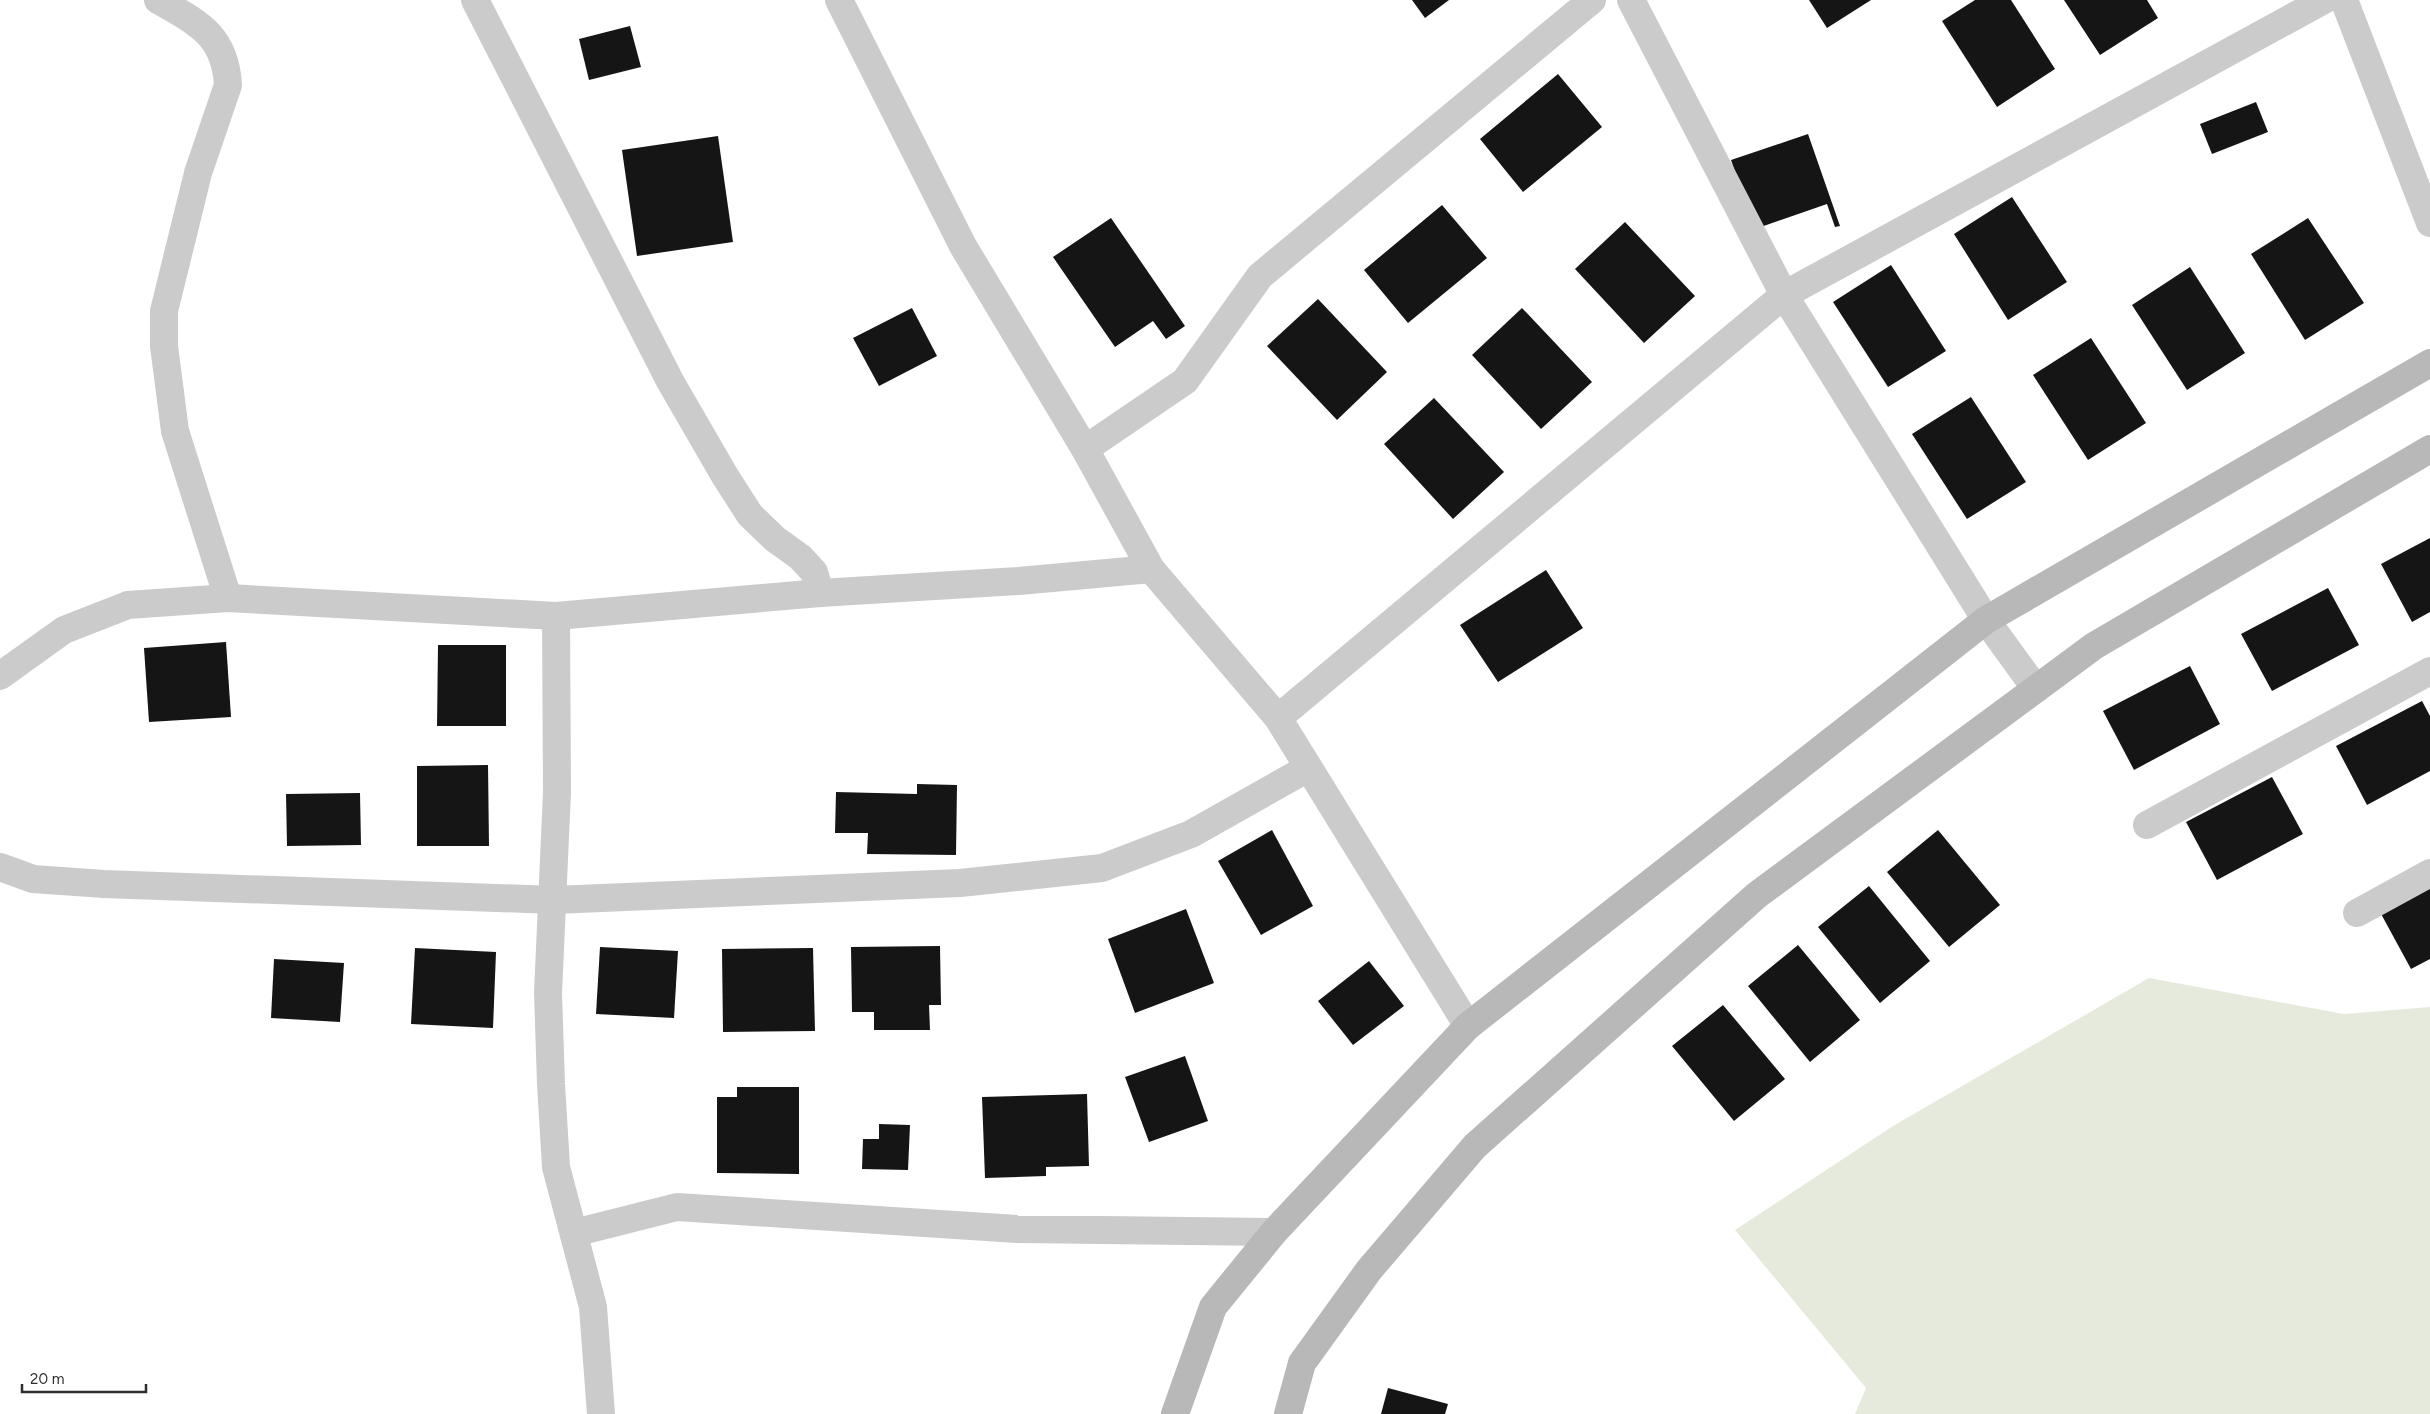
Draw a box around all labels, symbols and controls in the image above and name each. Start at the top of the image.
scale bar [22,1362,146,1394]
text: 20 m [30,1370,64,1388]

